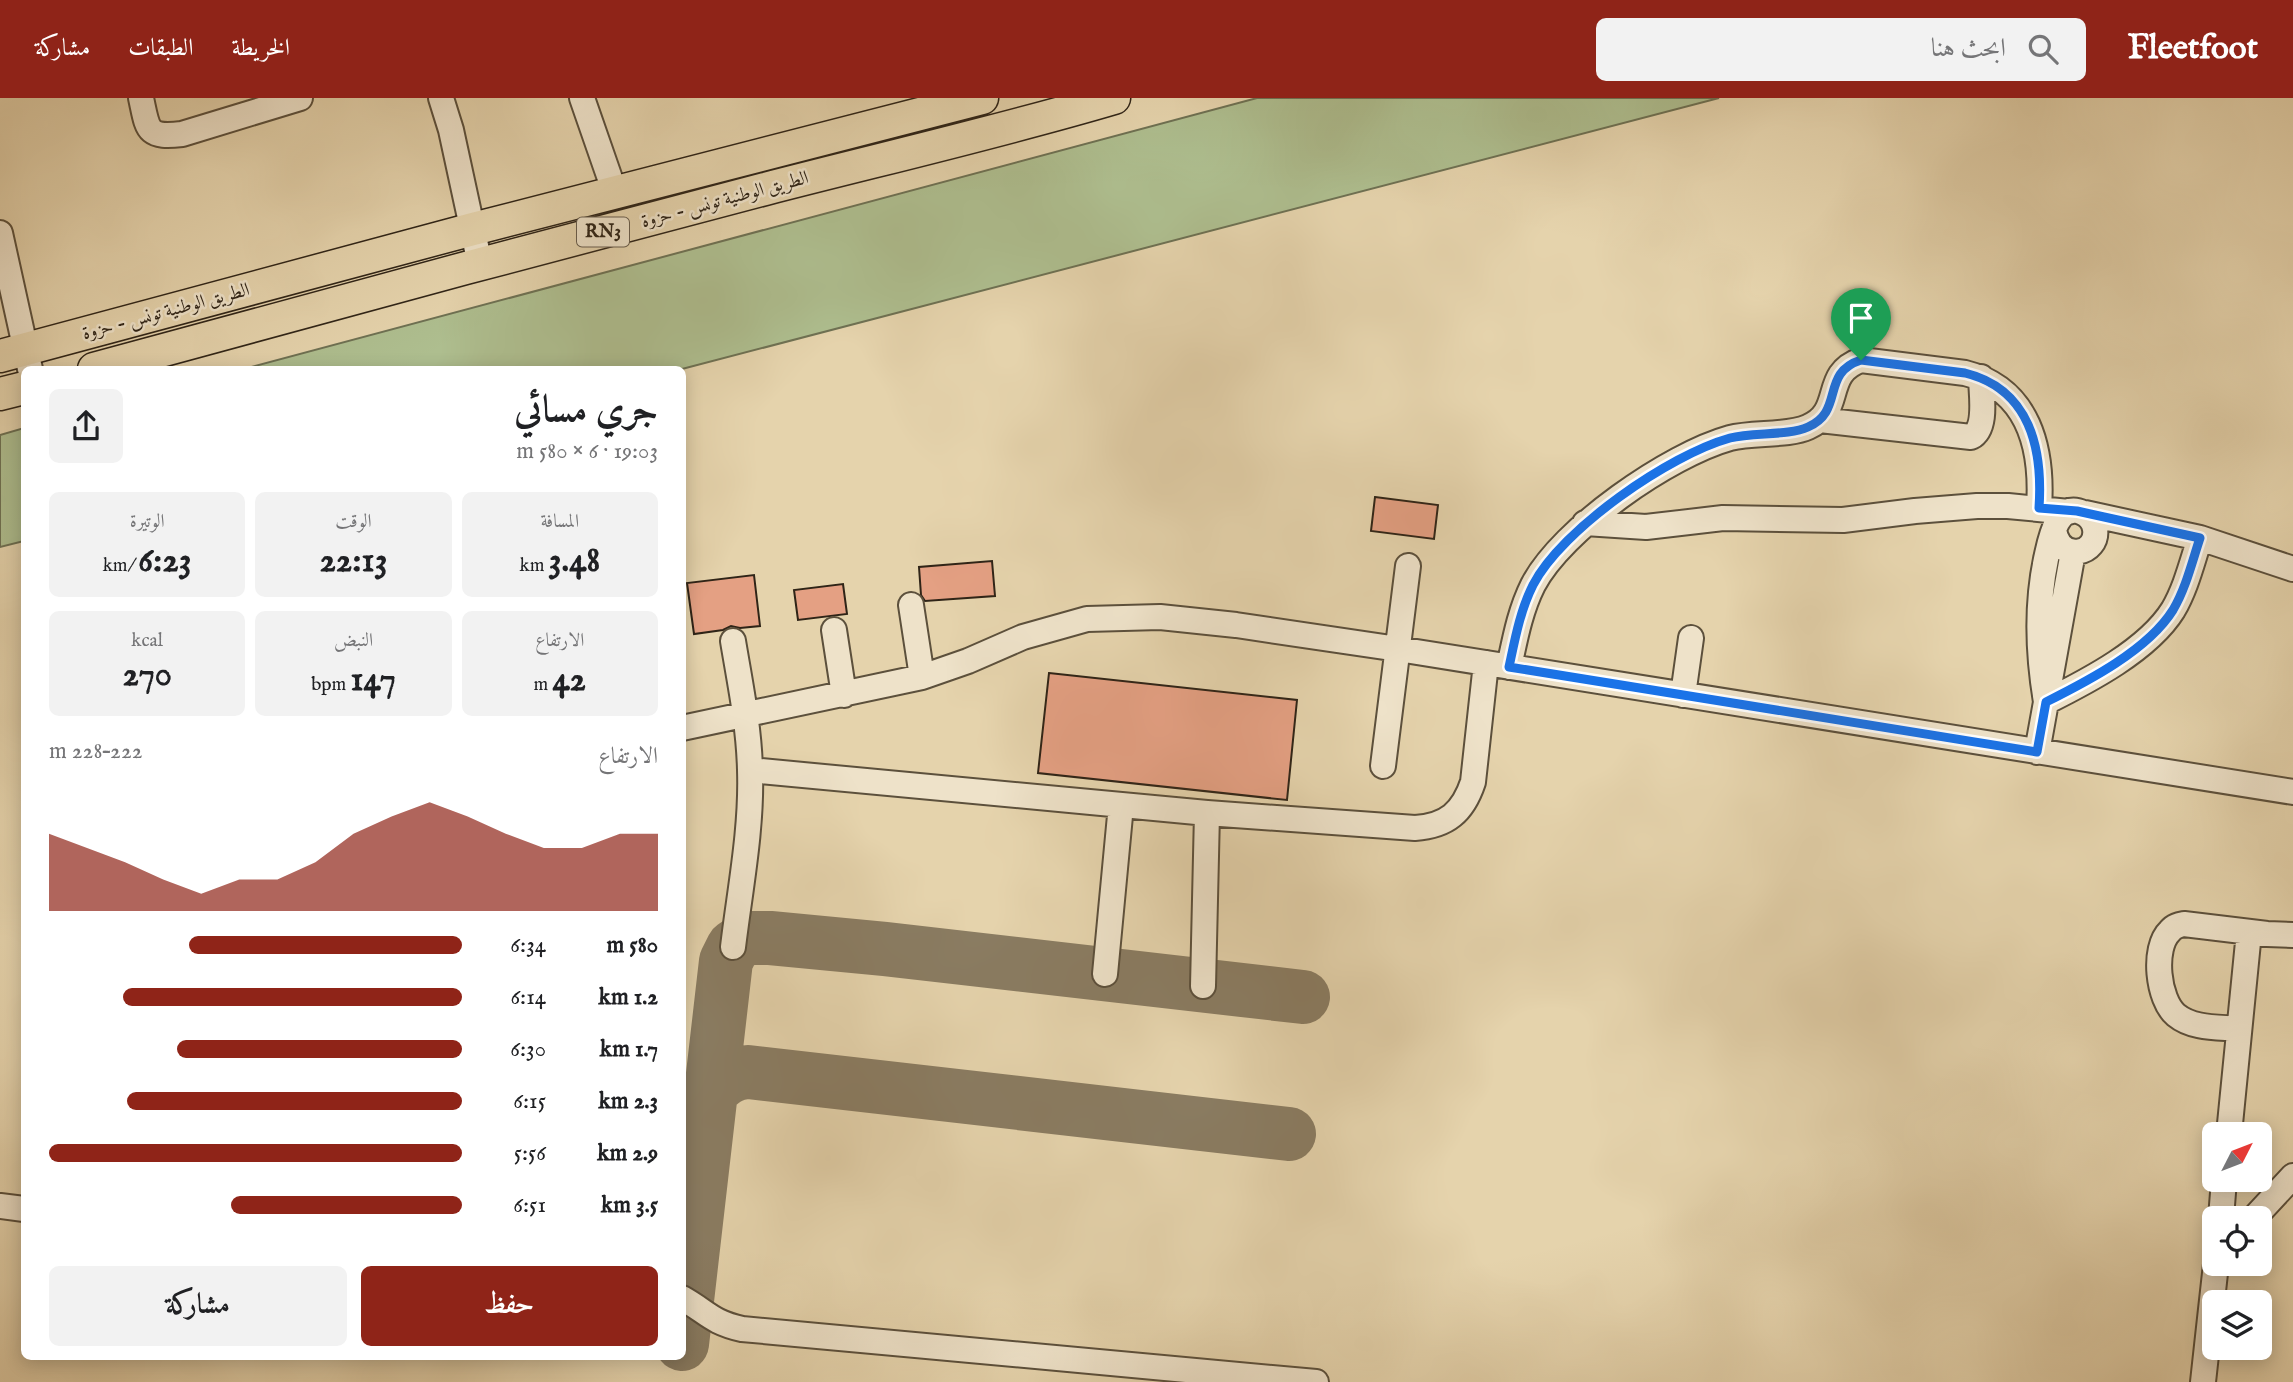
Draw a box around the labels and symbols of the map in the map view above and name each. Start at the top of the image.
street label: الطريق الوطنية تونس - حزوة [639,166,811,234]
road number: RN3 [577,217,629,246]
street label: الطريق الوطنية تونس - حزوة [80,278,252,346]
pin [1831,288,1891,360]
north arrow [2202,1122,2272,1192]

